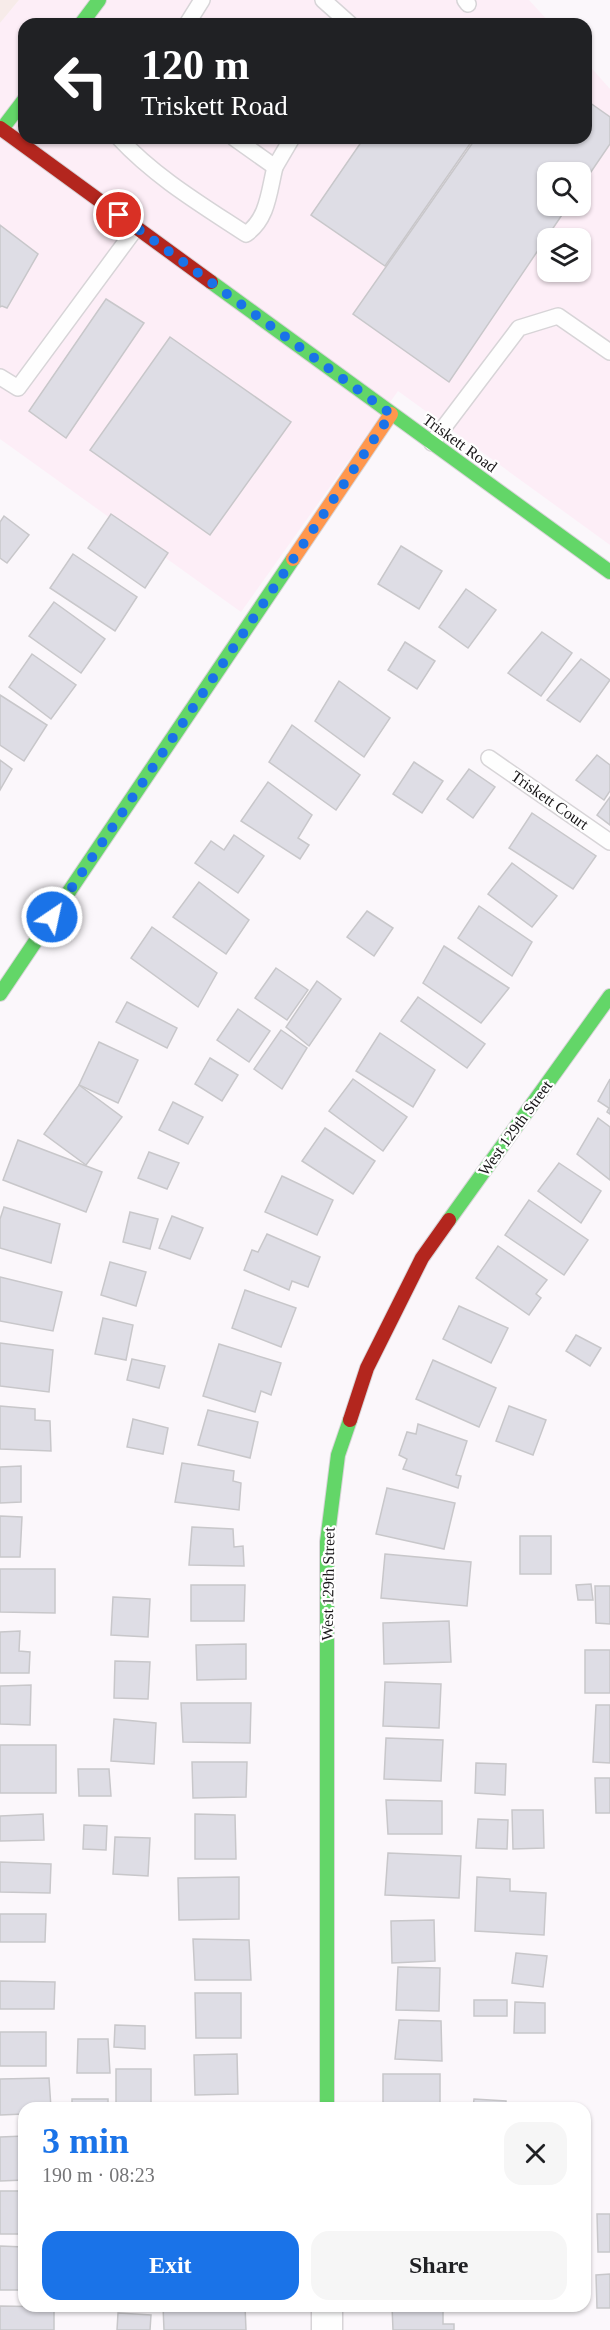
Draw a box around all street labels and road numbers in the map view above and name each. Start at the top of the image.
street label: Triskett Road [420,411,500,475]
street label: Triskett Court [508,767,592,833]
street label: West 129th Street [475,1077,556,1179]
street label: West 129th Street [319,1527,337,1641]

